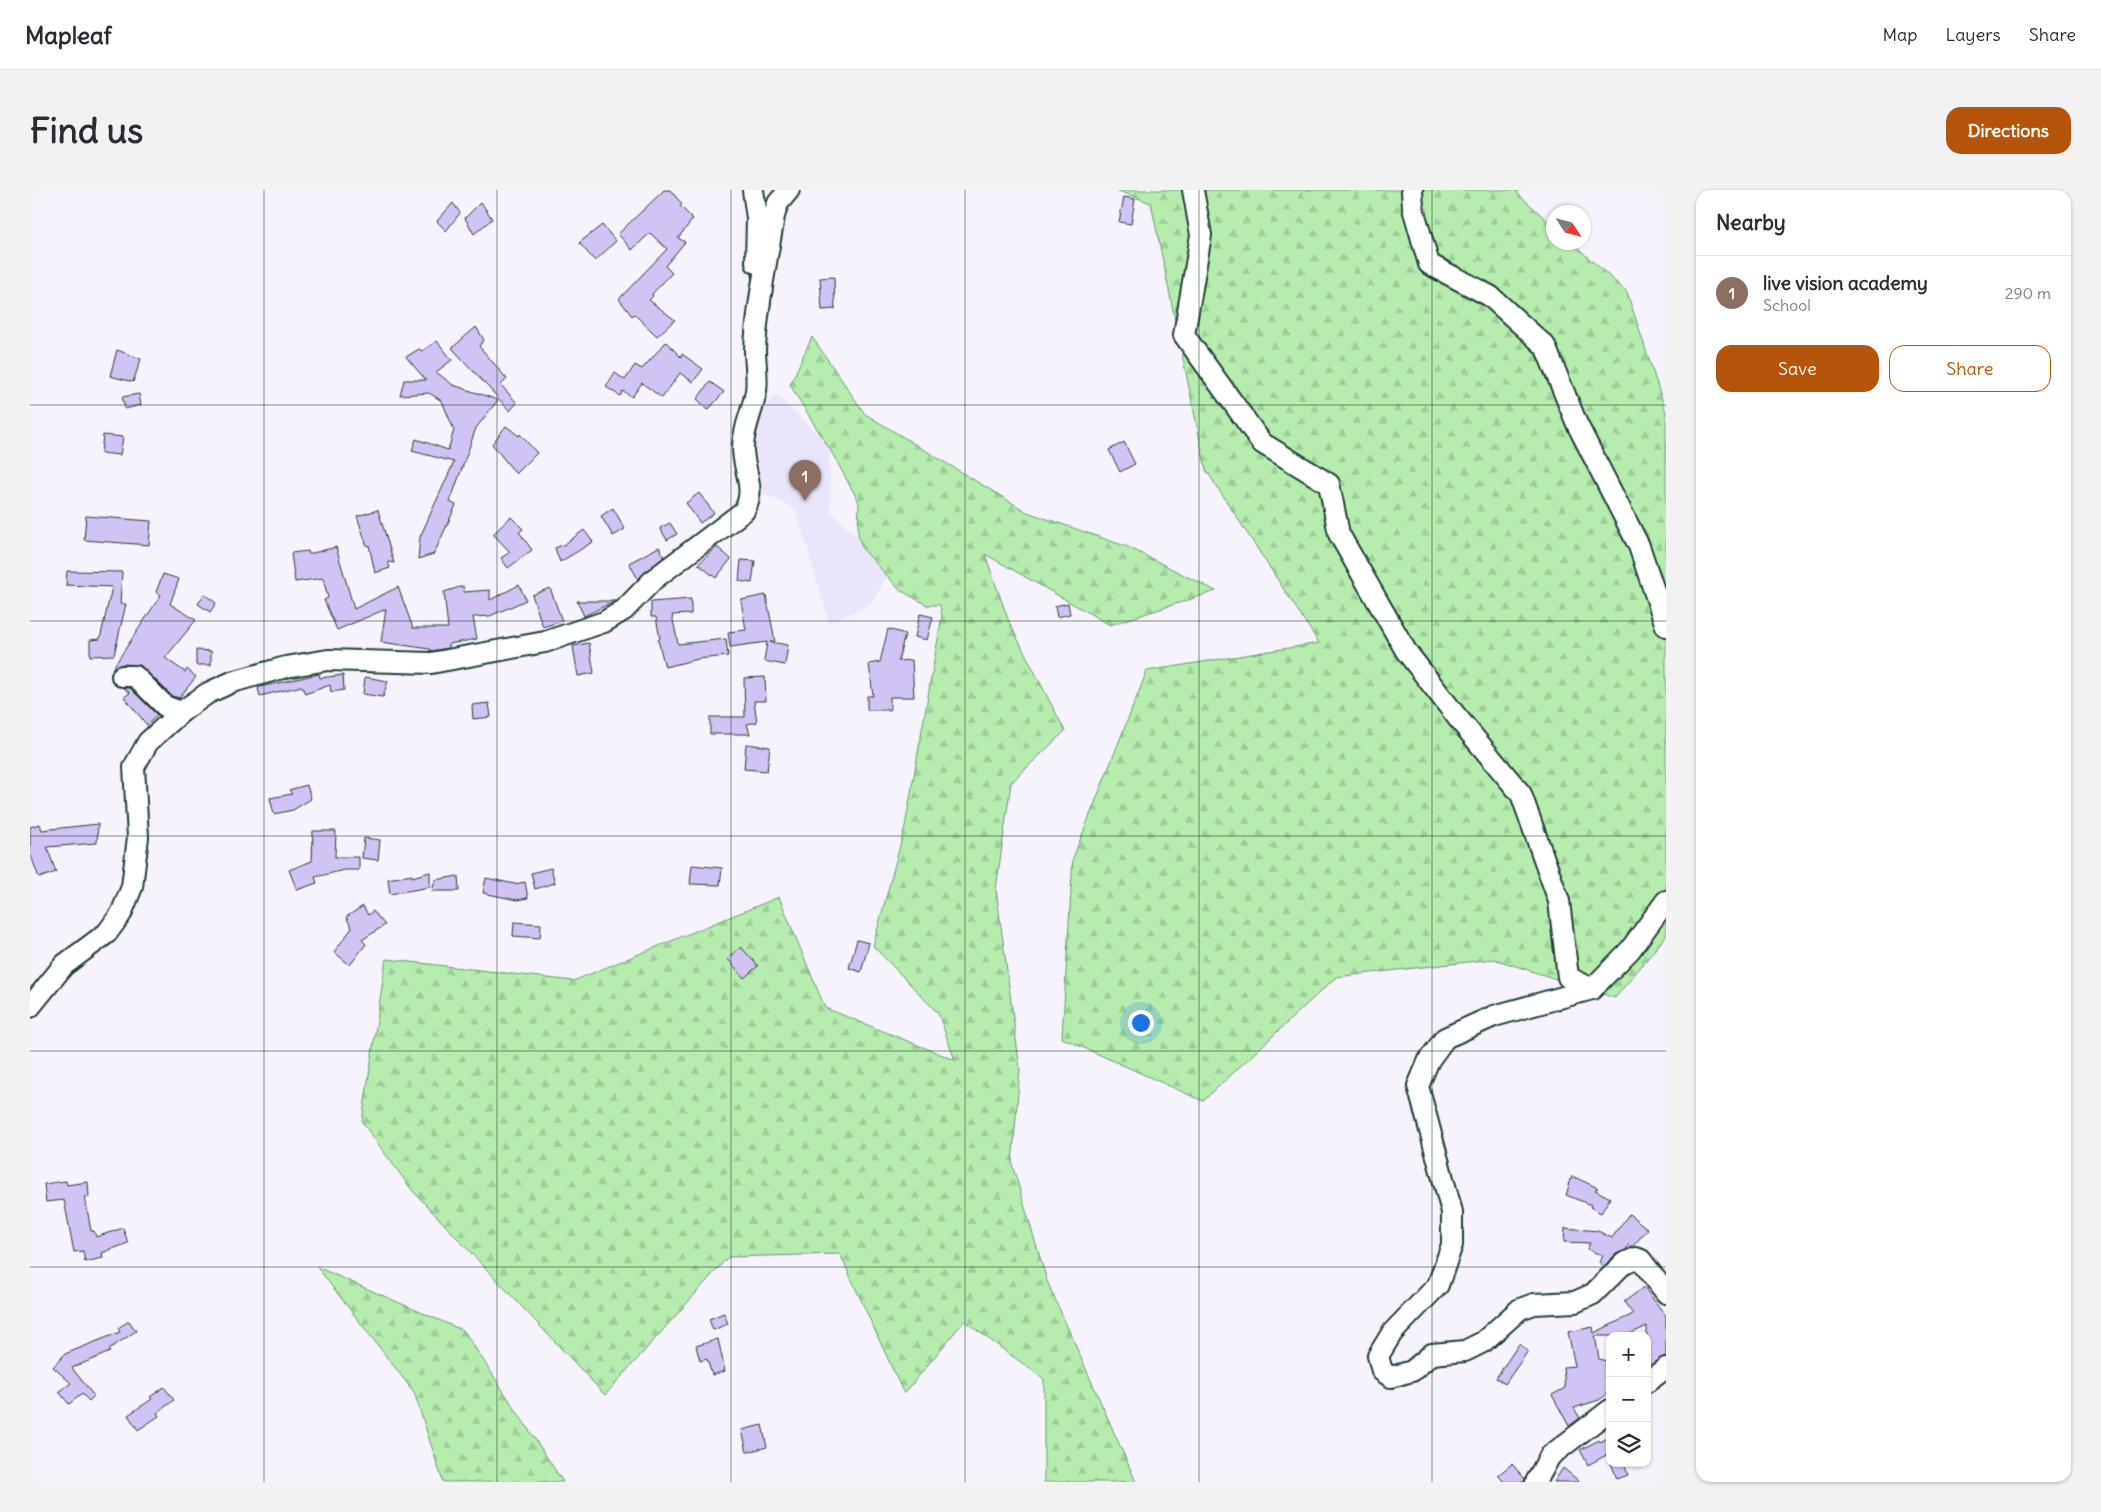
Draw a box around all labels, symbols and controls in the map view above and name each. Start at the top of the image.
text: Mapleaf [25,20,112,50]
text: Map [1882,23,1917,46]
text: Layers [1945,23,2001,46]
text: Share [2029,23,2076,46]
button: Directions [1946,107,2071,154]
text: Find us [30,108,143,152]
north arrow [1546,205,1591,250]
text: Nearby [1716,209,1786,236]
text: live vision academy [1763,271,1928,295]
text: 1 [1729,283,1735,303]
text: 290 m [2005,283,2051,303]
text: School [1763,295,1811,315]
button: Save [1716,345,1879,392]
button: Share [1889,345,2051,392]
pin: 1 [789,460,821,501]
your location [1128,1010,1154,1036]
map controls [1606,1332,1651,1467]
button: + [1606,1332,1651,1377]
button: − [1606,1377,1651,1422]
button: layers [1606,1422,1651,1467]

